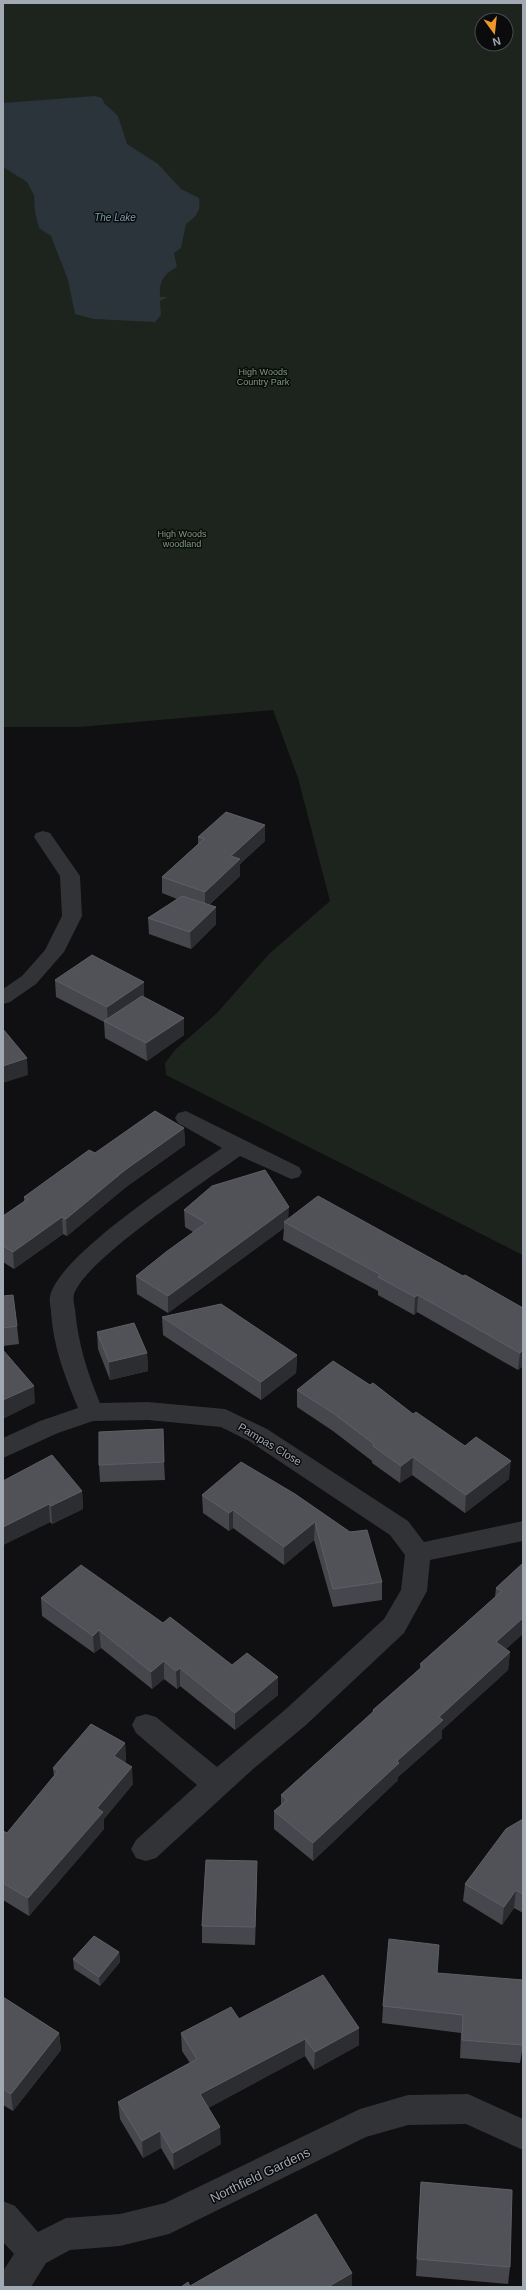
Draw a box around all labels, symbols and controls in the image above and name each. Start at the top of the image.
north arrow [474,12,514,52]
text: N [491,35,502,48]
water label: The Lake [94,212,136,223]
park label: High Woods Country Park [237,367,290,387]
park label: High Woods woodland [158,529,207,549]
street label: Pampas Close [236,1420,304,1468]
street label: Northfield Gardens [208,2144,313,2206]

